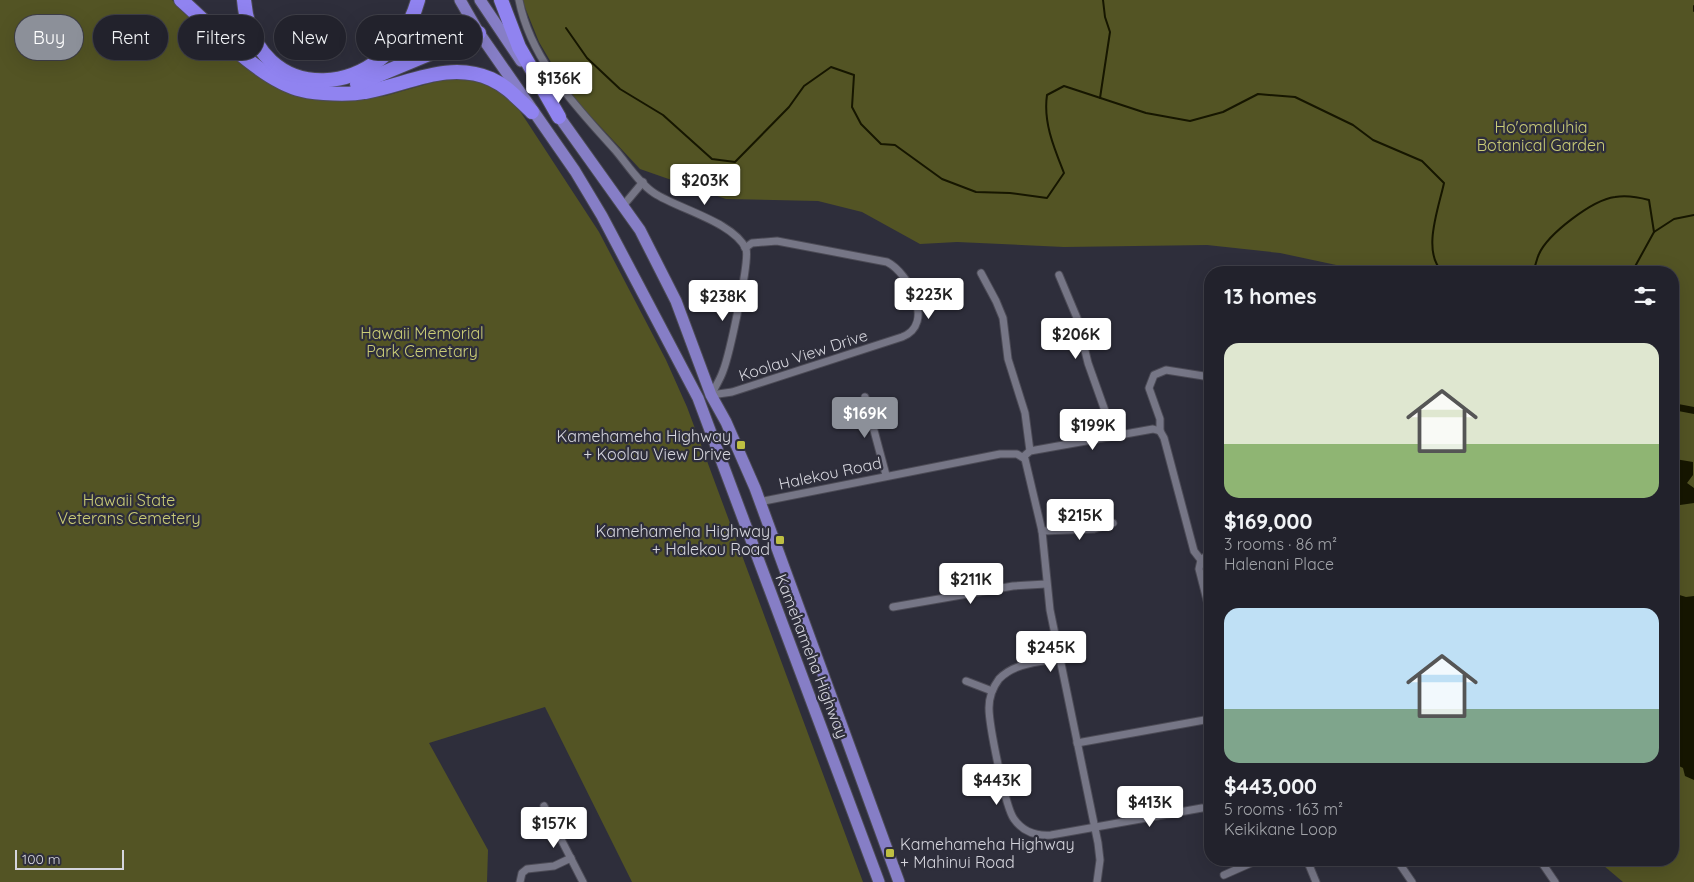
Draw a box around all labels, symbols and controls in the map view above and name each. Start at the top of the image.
chip: Buy [15,15,83,60]
chip: Rent [93,15,168,60]
chip: Filters [178,15,264,60]
chip: New [274,15,346,60]
chip: Apartment [356,15,482,60]
pin: $136K [524,62,594,104]
text: $136K [537,68,581,88]
park label: Ho'omaluhia Botanical Garden [1477,117,1605,155]
pin: $203K [670,164,740,206]
text: $203K [681,170,729,190]
pin: $223K [894,278,964,320]
pin: $238K [688,280,758,322]
icon: filters [1631,282,1659,310]
text: 13 homes [1224,283,1317,309]
text: $223K [906,284,952,304]
text: $238K [700,286,746,306]
pin: $206K [1041,318,1111,360]
park label: Hawaii Memorial Park Cemetary [360,323,484,361]
text: $206K [1052,324,1100,344]
street label: Koolau View Drive [736,325,870,385]
icon: home [1397,376,1487,466]
pin: $169K [830,396,900,439]
text: $169K [843,403,887,423]
pin: $199K [1058,408,1128,451]
text: $199K [1071,415,1115,435]
place label: Kamehameha Highway + Koolau View Drive [556,426,731,464]
marker: Kamehameha Highway + Koolau View Drive [735,439,747,451]
street label: Halekou Road [777,452,883,494]
park label: Hawaii State Veterans Cemetery [57,490,201,528]
pin: $215K [1045,498,1115,541]
text: $215K [1058,505,1102,525]
text: $169,000 [1224,508,1312,534]
place label: Kamehameha Highway + Halekou Road [595,521,770,559]
marker: Kamehameha Highway + Halekou Road [774,534,786,546]
text: 3 rooms · 86 m² [1224,534,1337,554]
text: Halenani Place [1224,554,1334,574]
pin: $211K [936,562,1006,605]
text: $211K [950,569,992,589]
street label: Kamehameha Highway [771,571,853,741]
pin: $245K [1016,630,1086,673]
text: $245K [1027,637,1075,657]
icon: home [1397,641,1487,731]
pin: $443K [962,764,1032,806]
text: $443K [973,770,1021,790]
text: $443,000 [1224,773,1317,799]
pin: $413K [1115,786,1185,828]
text: $413K [1128,792,1172,812]
text: 5 rooms · 163 m² [1224,799,1343,819]
pin: $157K [519,806,589,849]
text: $157K [532,813,576,833]
text: Keikikane Loop [1224,819,1337,839]
place label: Kamehameha Highway + Mahinui Road [900,834,1075,872]
scale bar [15,847,124,870]
marker: Kamehameha Highway + Mahinui Road [884,847,896,859]
text: 100 m [22,850,60,868]

